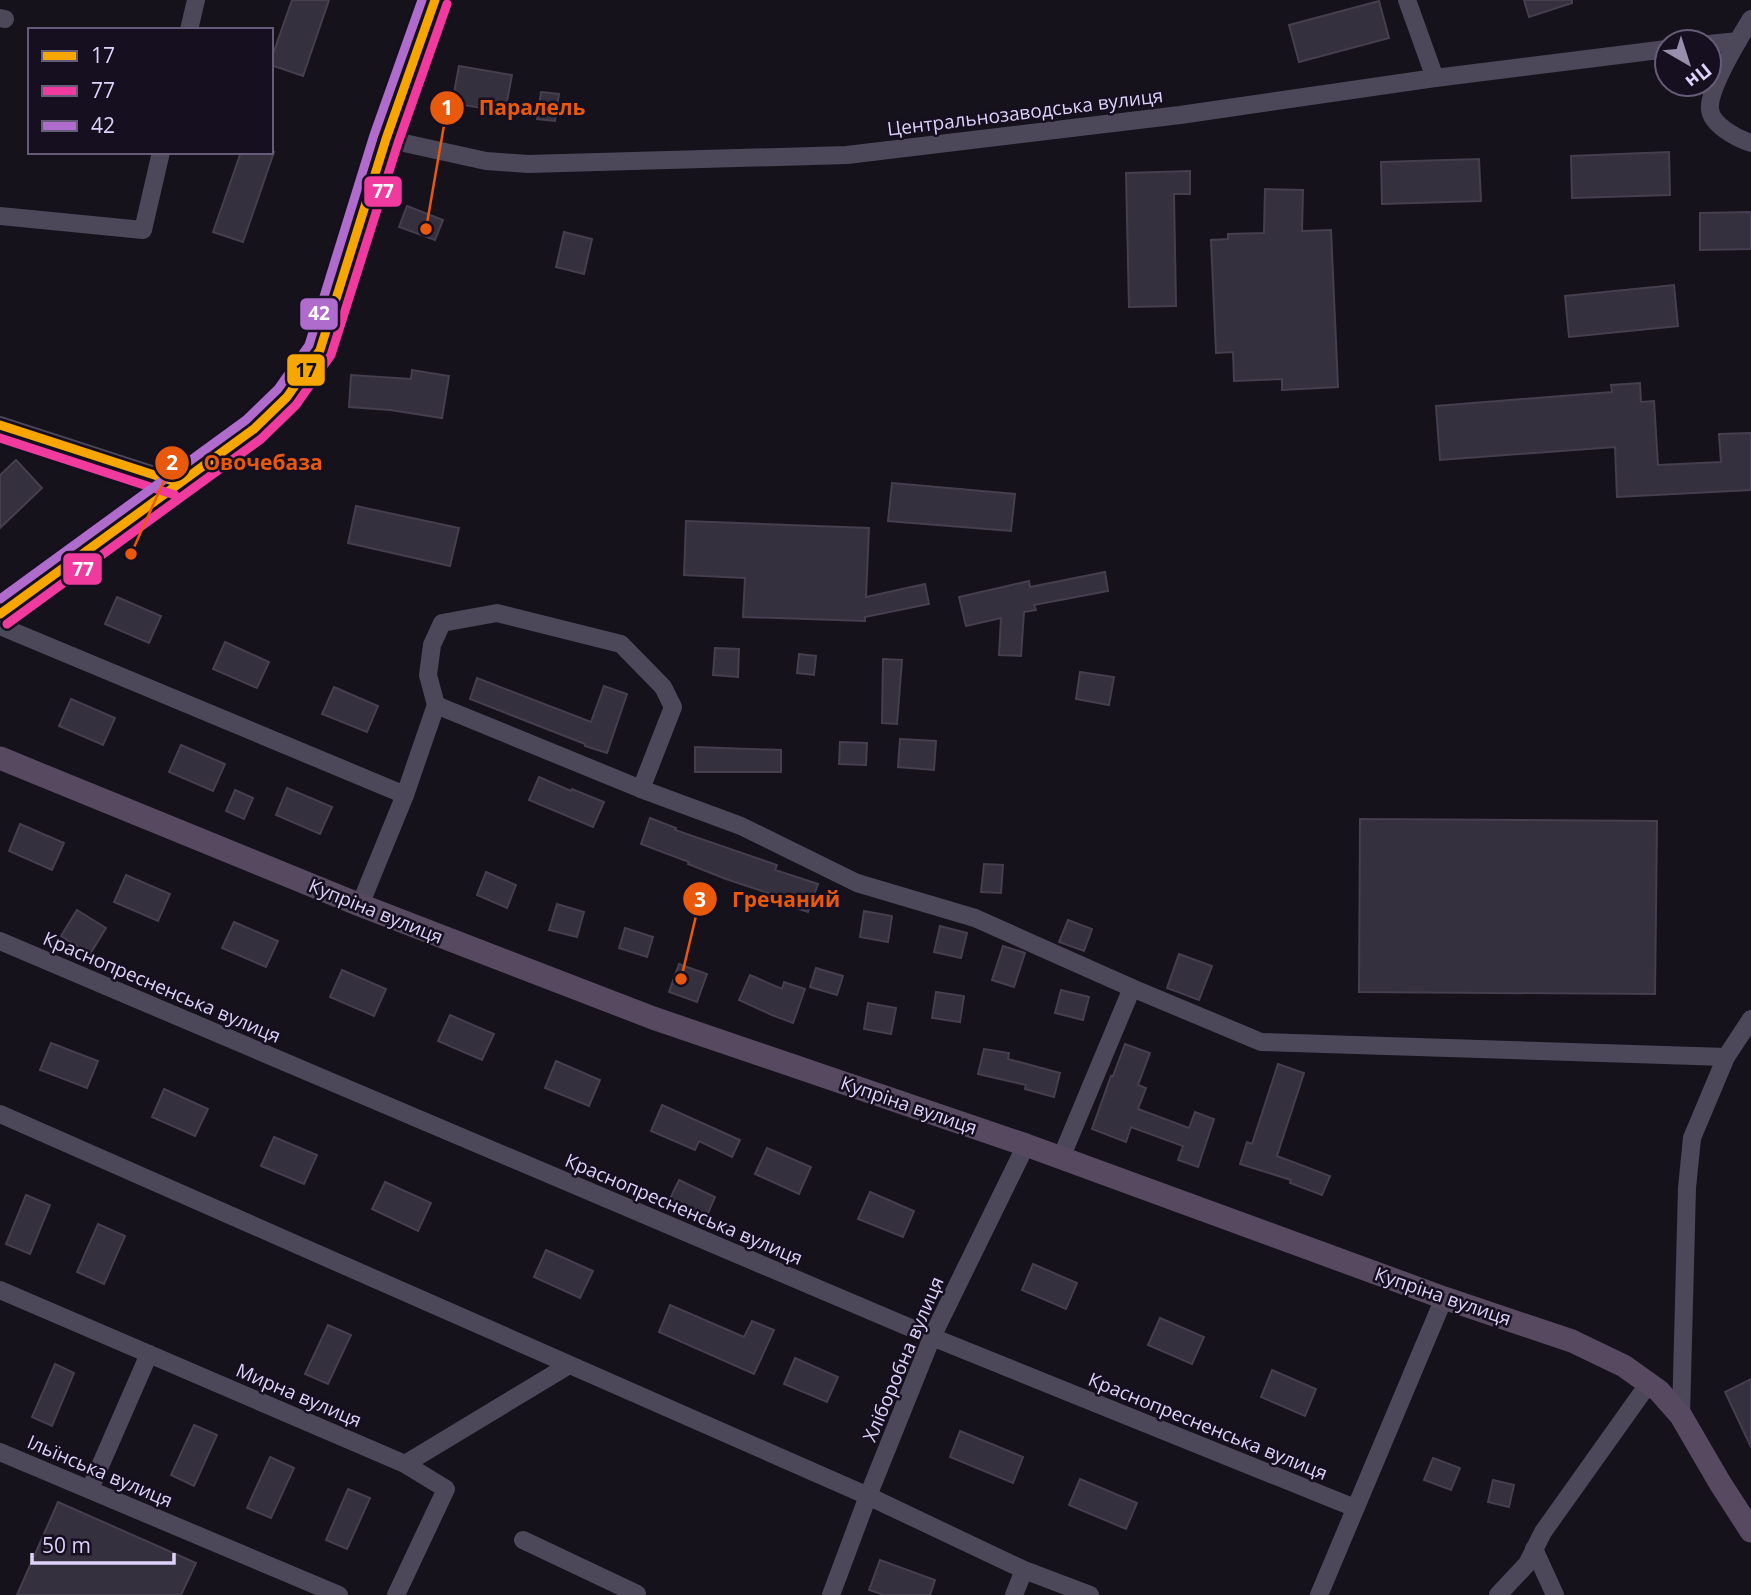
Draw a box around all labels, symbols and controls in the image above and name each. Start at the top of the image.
legend [28,28,273,154]
north arrow [1653,28,1723,98]
text: 17 [91,41,115,69]
text: Пн [1680,58,1717,95]
text: 77 [91,76,115,104]
street label: Центральнозаводська вулиця [886,82,1164,142]
callout: Паралель [430,87,599,129]
text: 1 [441,93,453,121]
text: Паралель [479,93,585,121]
text: 42 [91,111,115,139]
line badge: 77 [363,175,403,208]
text: 77 [372,178,394,204]
line badge: 42 [299,297,339,331]
text: 42 [308,300,330,326]
line badge: 17 [286,353,326,387]
text: 17 [295,357,317,383]
callout: Овочебаза [155,442,337,484]
text: 2 [166,448,178,476]
text: Овочебаза [203,448,323,476]
line badge: 77 [62,552,103,586]
text: 77 [72,556,94,582]
street label: Купріна вулиця [305,872,447,950]
callout: Гречаний [683,878,854,920]
text: 3 [694,885,706,913]
text: Гречаний [732,885,840,913]
street label: Краснопресненська вулиця [39,925,285,1049]
street label: Купріна вулиця [837,1069,981,1141]
street label: Краснопресненська вулиця [561,1147,807,1271]
street label: Купріна вулиця [1371,1260,1515,1332]
street label: Хліборобна вулиця [856,1272,950,1446]
street label: Мирна вулиця [232,1357,366,1433]
street label: Краснопресненська вулиця [1085,1366,1331,1486]
street label: Ільїнська вулиця [23,1429,177,1513]
scale bar [32,1522,173,1566]
text: 50 m [42,1531,91,1559]

